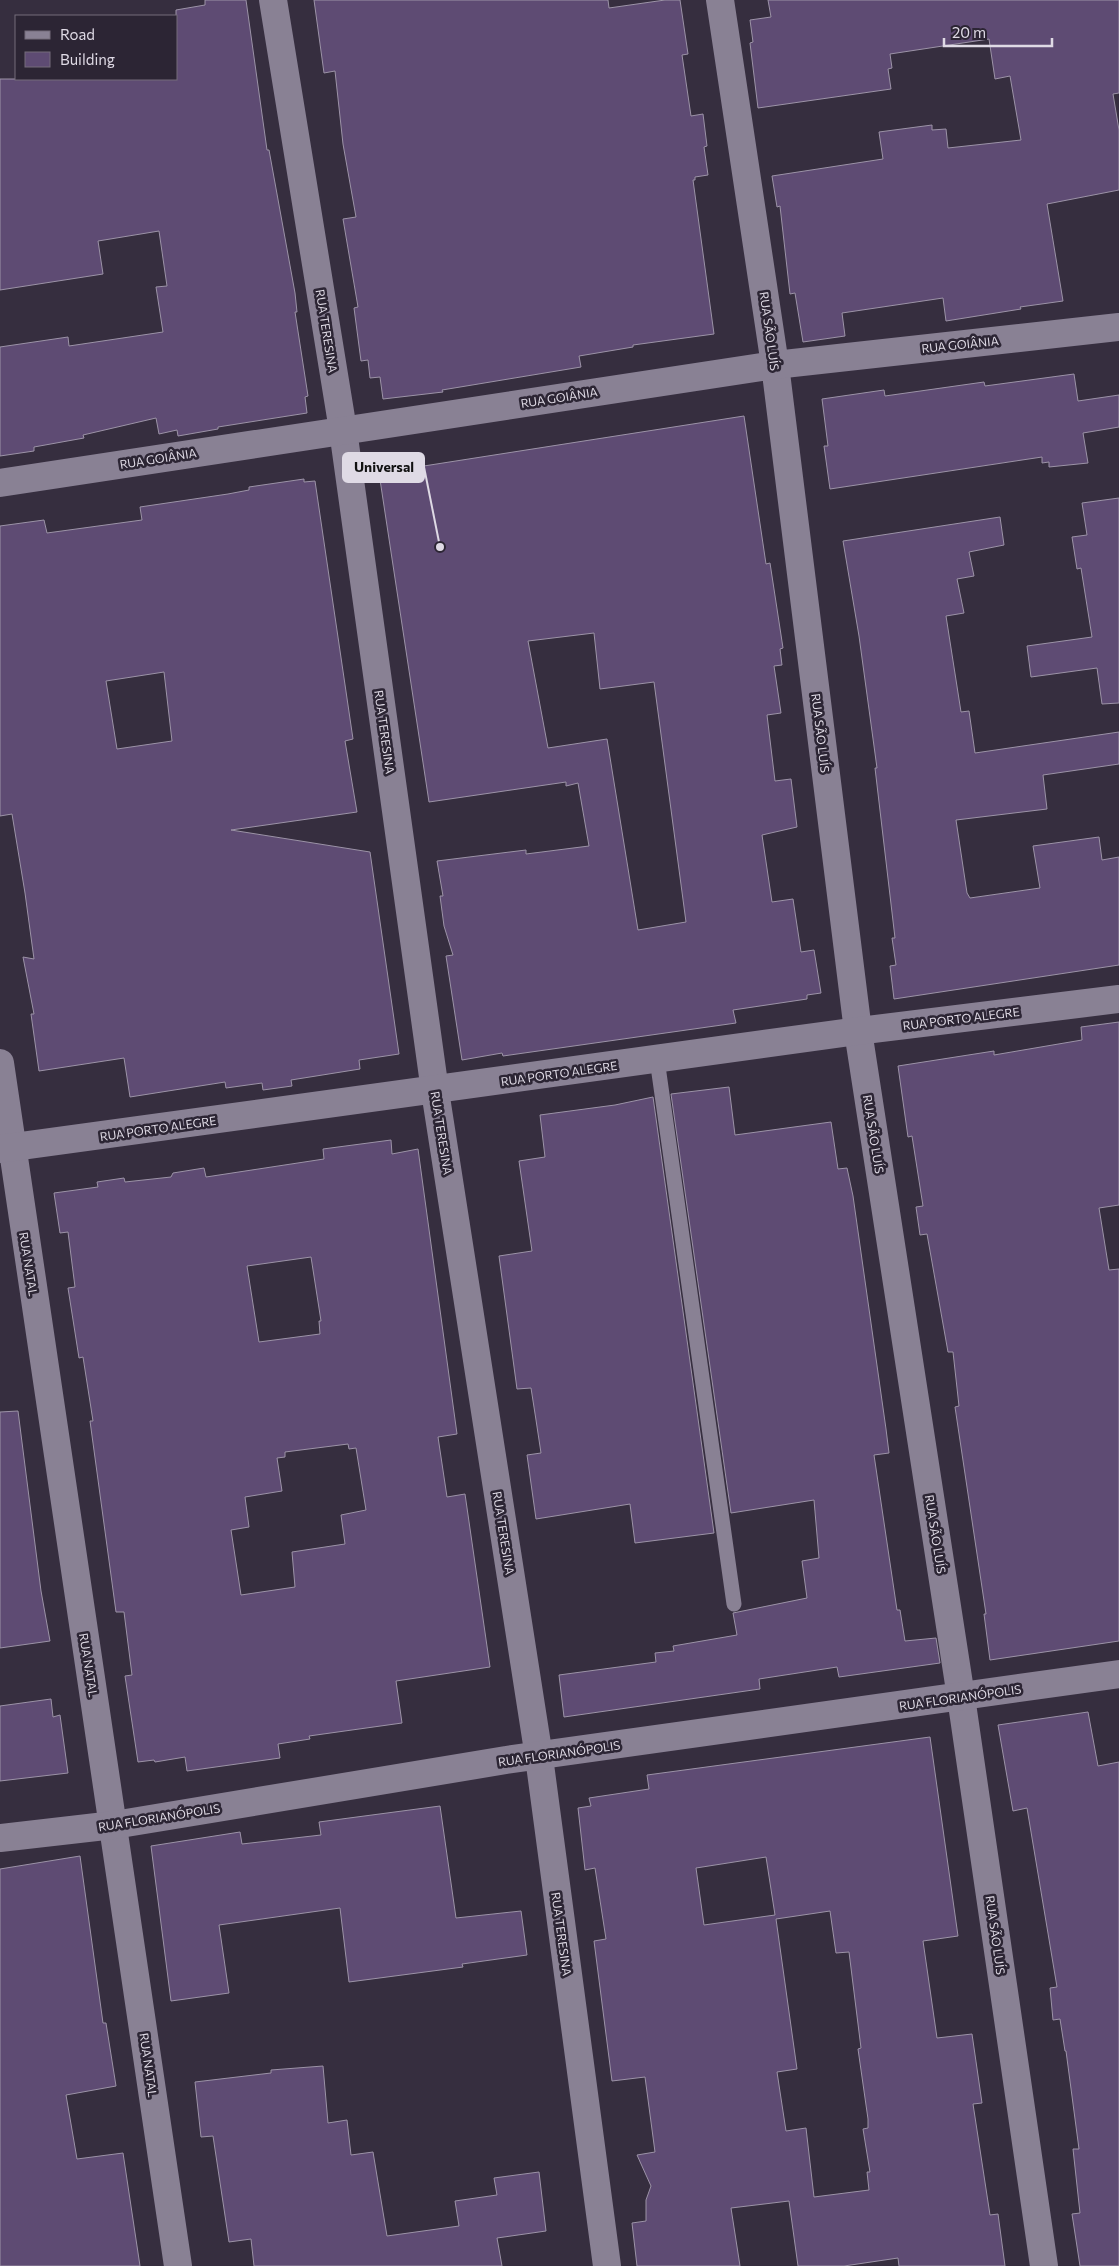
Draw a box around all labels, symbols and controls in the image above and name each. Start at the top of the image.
legend [15,15,178,80]
scale bar [944,15,1052,47]
text: 20 m [952,23,986,41]
text: Road [60,25,95,43]
text: Building [60,50,115,68]
street label: RUA TERESINA [313,288,341,374]
street label: RUA SÃO LUÍS [758,291,782,371]
street label: RUA GOIÂNIA [921,333,999,355]
street label: RUA GOIÂNIA [520,384,598,410]
street label: RUA GOIÂNIA [119,445,197,471]
callout: Universal [343,453,424,482]
text: Universal [354,458,414,475]
street label: RUA TERESINA [372,689,398,775]
street label: RUA SÃO LUÍS [809,693,833,773]
street label: RUA PORTO ALEGRE [902,1004,1020,1032]
street label: RUA PORTO ALEGRE [500,1058,618,1088]
street label: RUA TERESINA [428,1090,456,1176]
street label: RUA SÃO LUÍS [861,1094,887,1174]
street label: RUA PORTO ALEGRE [99,1113,217,1143]
street label: RUA NATAL [17,1231,41,1297]
street label: RUA TERESINA [490,1490,518,1576]
street label: RUA SÃO LUÍS [923,1494,949,1574]
street label: RUA NATAL [77,1632,101,1698]
street label: RUA FLORIANÓPOLIS [898,1681,1022,1713]
street label: RUA FLORIANÓPOLIS [497,1737,621,1769]
street label: RUA FLORIANÓPOLIS [97,1800,221,1834]
street label: RUA TERESINA [549,1891,575,1977]
street label: RUA SÃO LUÍS [984,1895,1008,1975]
street label: RUA NATAL [138,2032,160,2098]

